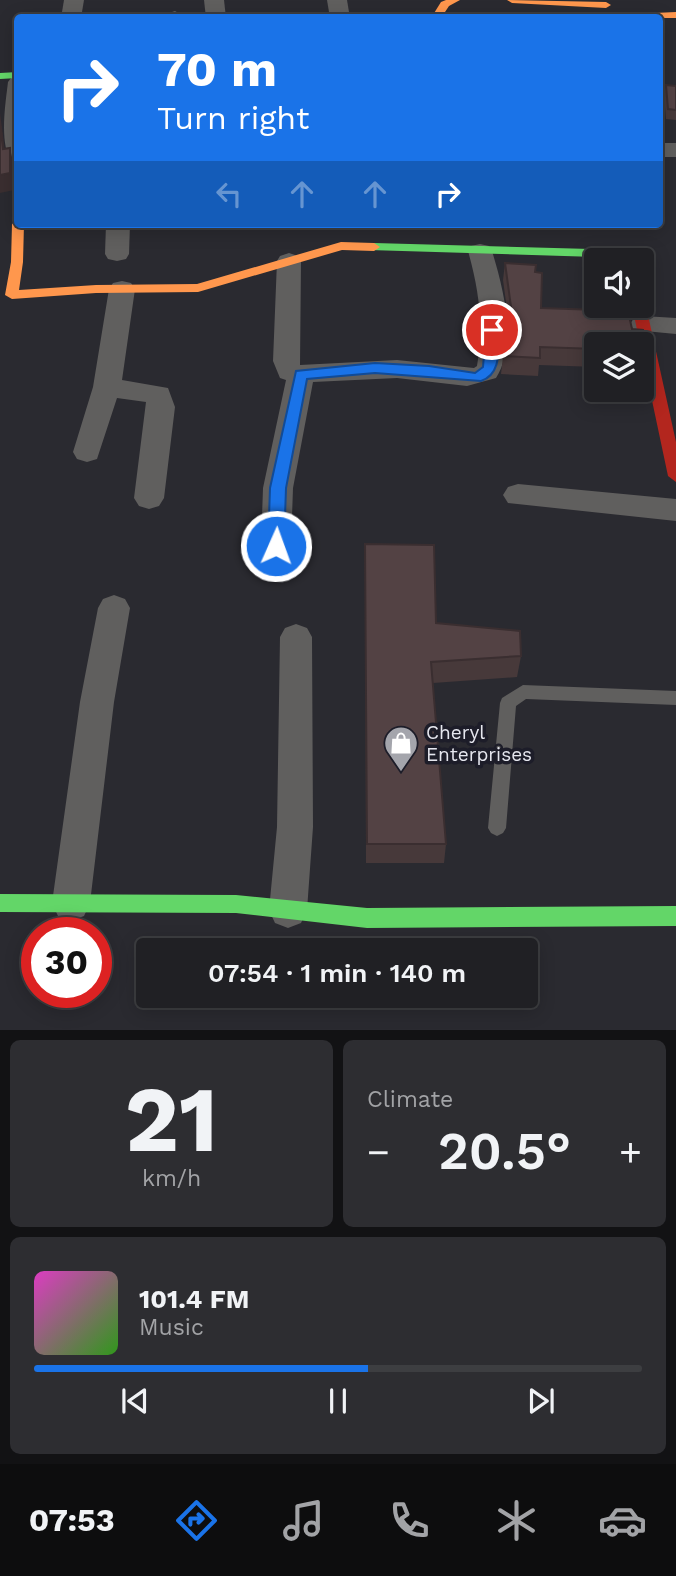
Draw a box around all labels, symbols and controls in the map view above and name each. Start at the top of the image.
text: 70 m [157,40,277,98]
icon: right [42,42,133,133]
text: Turn right [157,99,309,137]
icon: left [210,175,248,213]
icon: ahead [283,175,321,213]
icon: ahead [356,175,394,213]
icon: right [429,175,467,213]
map controls [584,248,654,402]
button: sound [584,248,654,318]
pin [462,300,522,360]
icon: arrive [473,311,511,349]
button: layers [584,332,654,402]
position arrow [239,509,313,583]
place label: Cheryl Enterprises [426,721,532,766]
shop icon: Cheryl Enterprises [382,724,420,773]
speed limit sign: 30 [21,917,112,1008]
text: 07:54 · 1 min · 140 m [208,958,466,988]
text: 21 [125,1066,218,1173]
text: Climate [367,1086,453,1113]
text: 20.5° [438,1121,571,1182]
text: − [367,1130,390,1174]
text: + [619,1130,642,1174]
text: km/h [142,1165,201,1192]
text: 101.4 FM [139,1284,249,1314]
text: Music [139,1314,204,1341]
icon: previous [116,1382,154,1420]
icon: pause [319,1382,357,1420]
icon: next [522,1382,560,1420]
icon: directions [172,1496,221,1545]
icon: music [279,1496,328,1545]
icon: phone [385,1496,434,1545]
icon: climate [492,1496,541,1545]
icon: car [598,1496,647,1545]
text: 07:53 [29,1501,115,1539]

